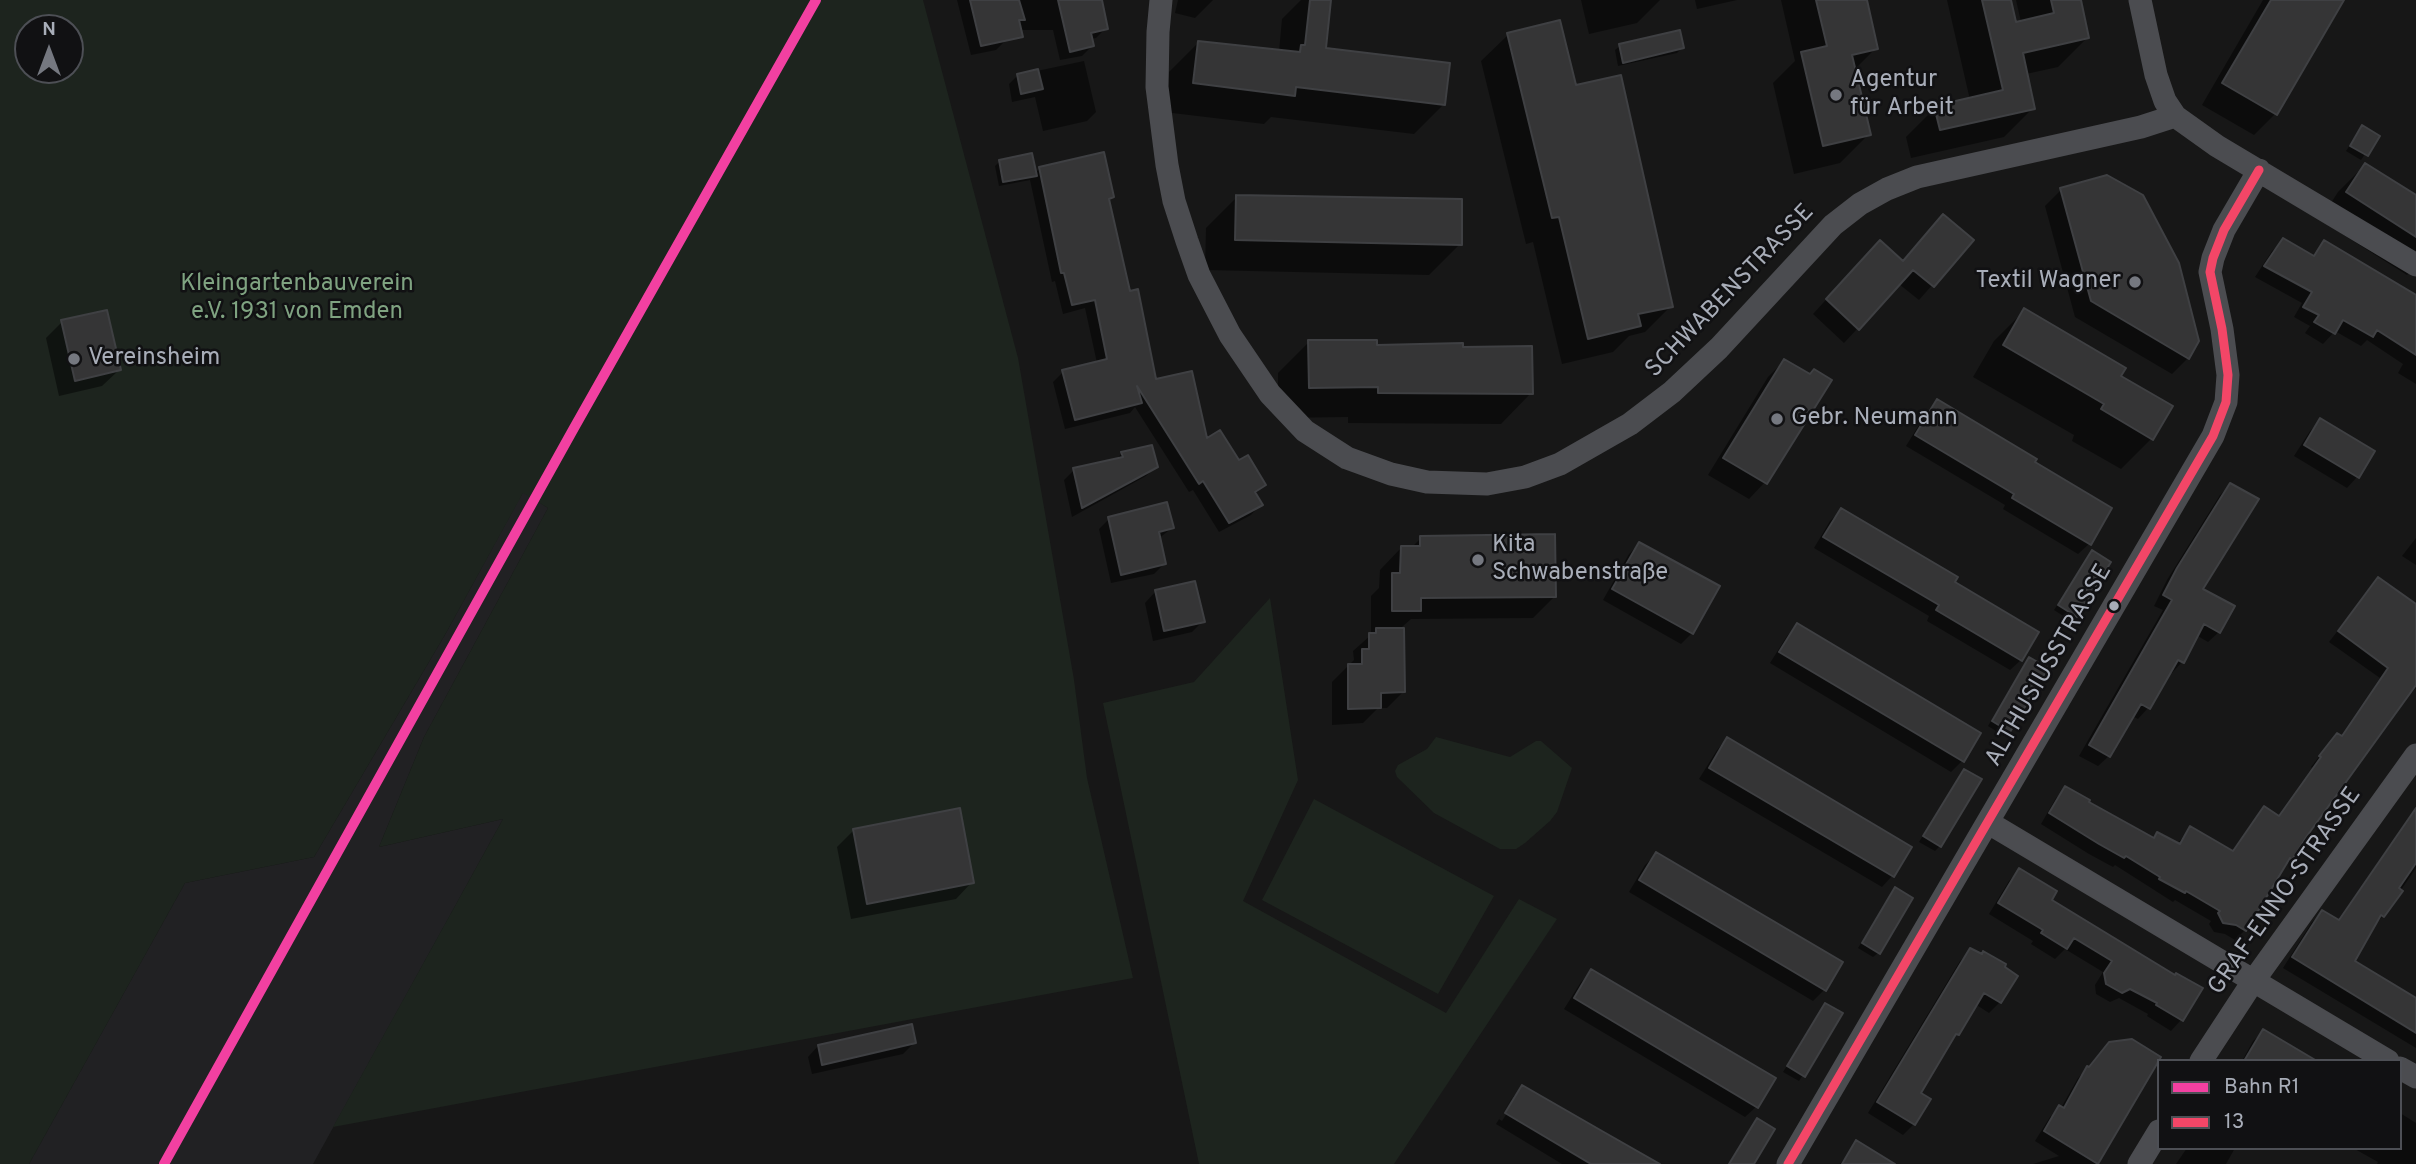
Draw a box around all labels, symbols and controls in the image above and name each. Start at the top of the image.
north arrow [14,14,84,84]
text: N [42,18,56,42]
place label: Agentur für Arbeit [1850,67,1954,123]
marker: Agentur für Arbeit [1828,87,1844,103]
street label: SCHWABENSTRASSE [1641,199,1821,385]
place label: Textil Wagner [1976,268,2121,296]
park label: Kleingartenbauverein e.V. 1931 von Emden [180,271,414,327]
marker: Textil Wagner [2127,274,2143,290]
place label: Vereinsheim [88,345,220,373]
marker: Vereinsheim [66,351,82,367]
place label: Gebr. Neumann [1791,405,1958,433]
marker: Gebr. Neumann [1769,411,1785,427]
place label: Kita Schwabenstraße [1492,532,1668,588]
marker: Kita Schwabenstraße [1470,552,1486,568]
street label: ALTHUSIUSSTRASSE [1980,560,2120,772]
unlabelled marker [2107,599,2121,613]
street label: GRAF-ENNO-STRASSE [2203,783,2369,1001]
legend [2157,1059,2402,1150]
text: Bahn R1 [2224,1074,2300,1101]
text: 13 [2224,1109,2244,1136]

